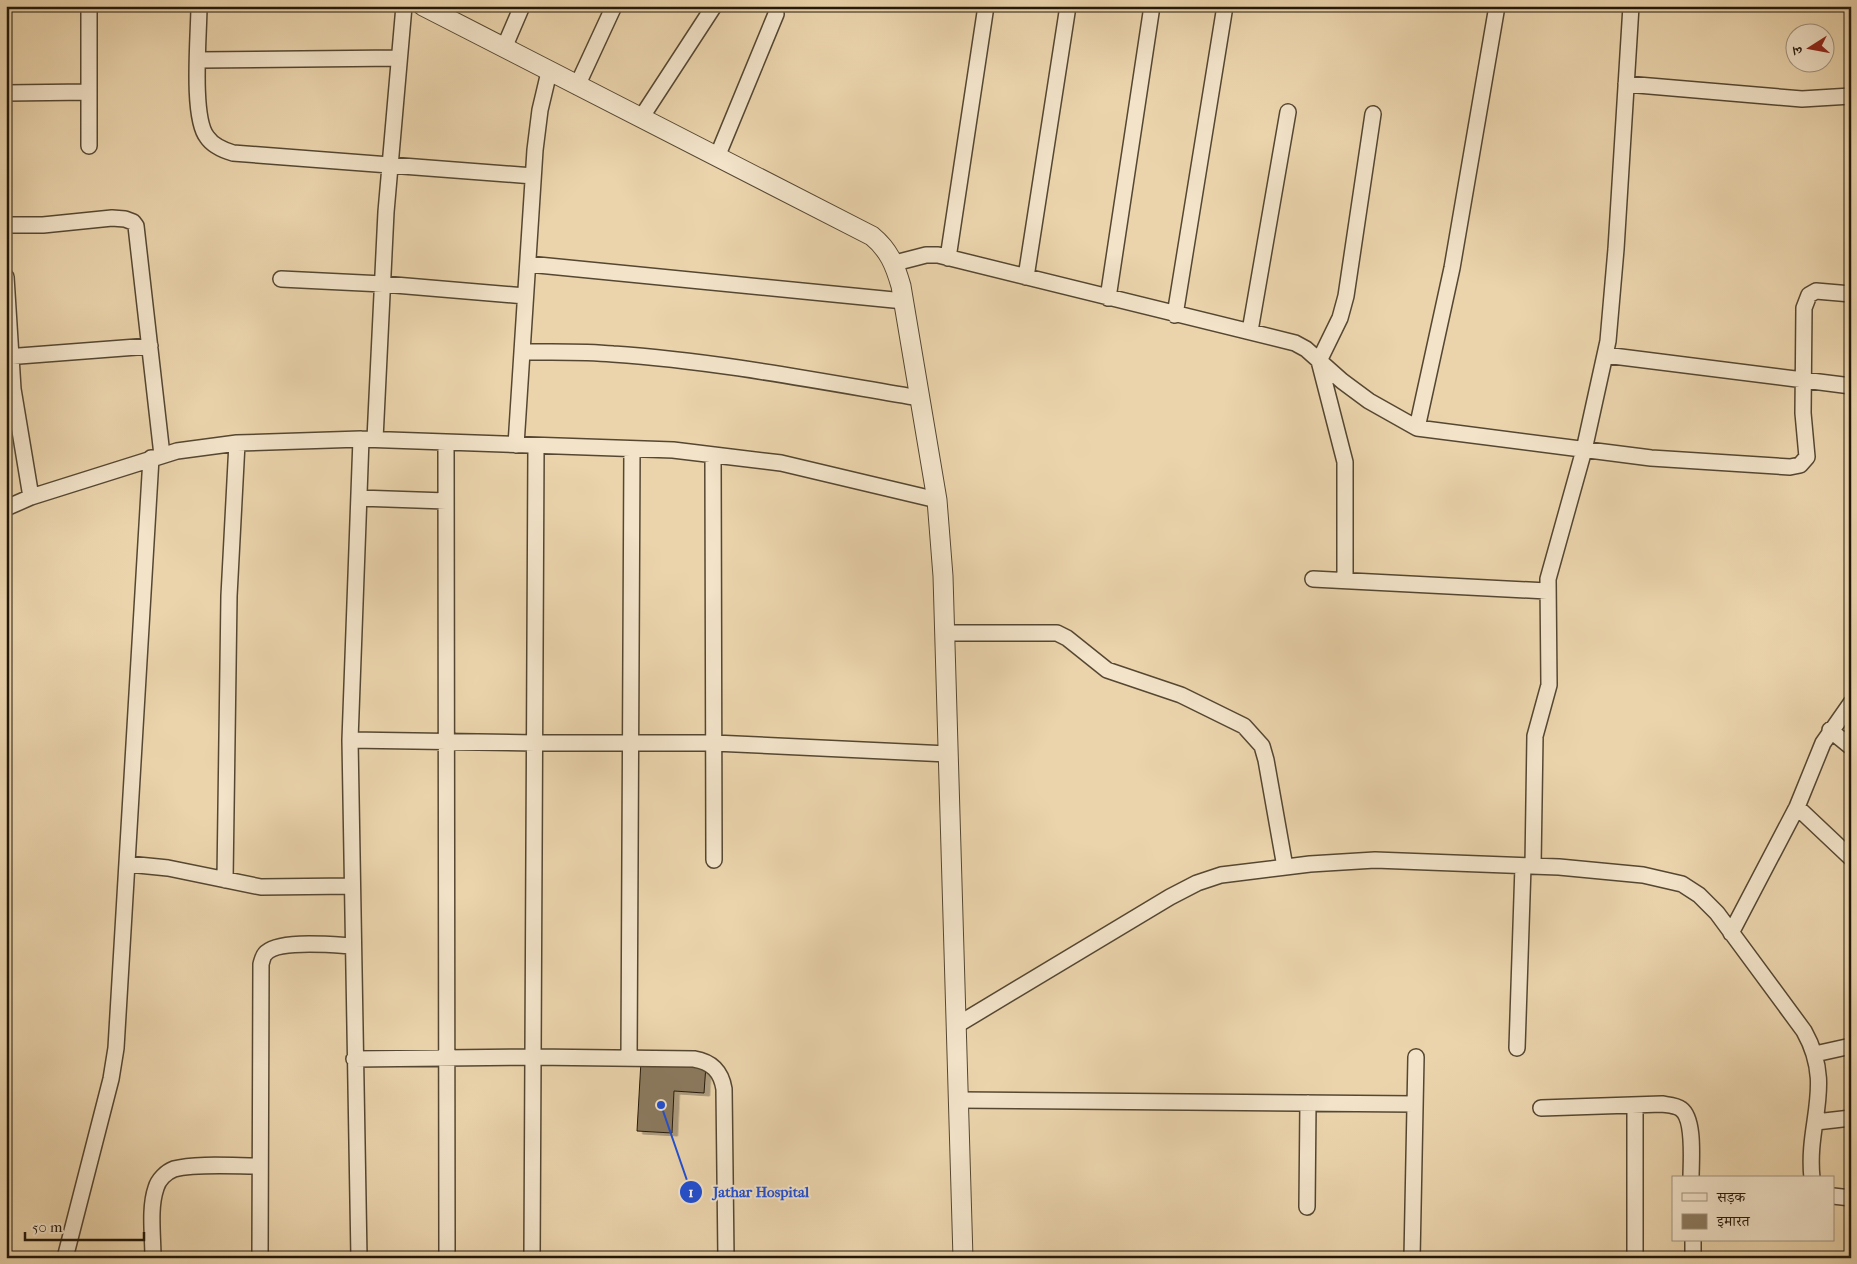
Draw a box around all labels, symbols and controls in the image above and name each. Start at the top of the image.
north arrow [1784,22,1834,72]
text: उ [1789,44,1807,56]
legend [1672,1176,1834,1242]
callout: Jathar Hospital [678,1177,819,1207]
text: 1 [688,1183,694,1201]
text: Jathar Hospital [711,1183,810,1201]
text: सड़क [1716,1188,1746,1206]
scale bar [25,1209,144,1241]
text: इमारत [1716,1212,1751,1230]
text: 50 m [32,1218,63,1236]

